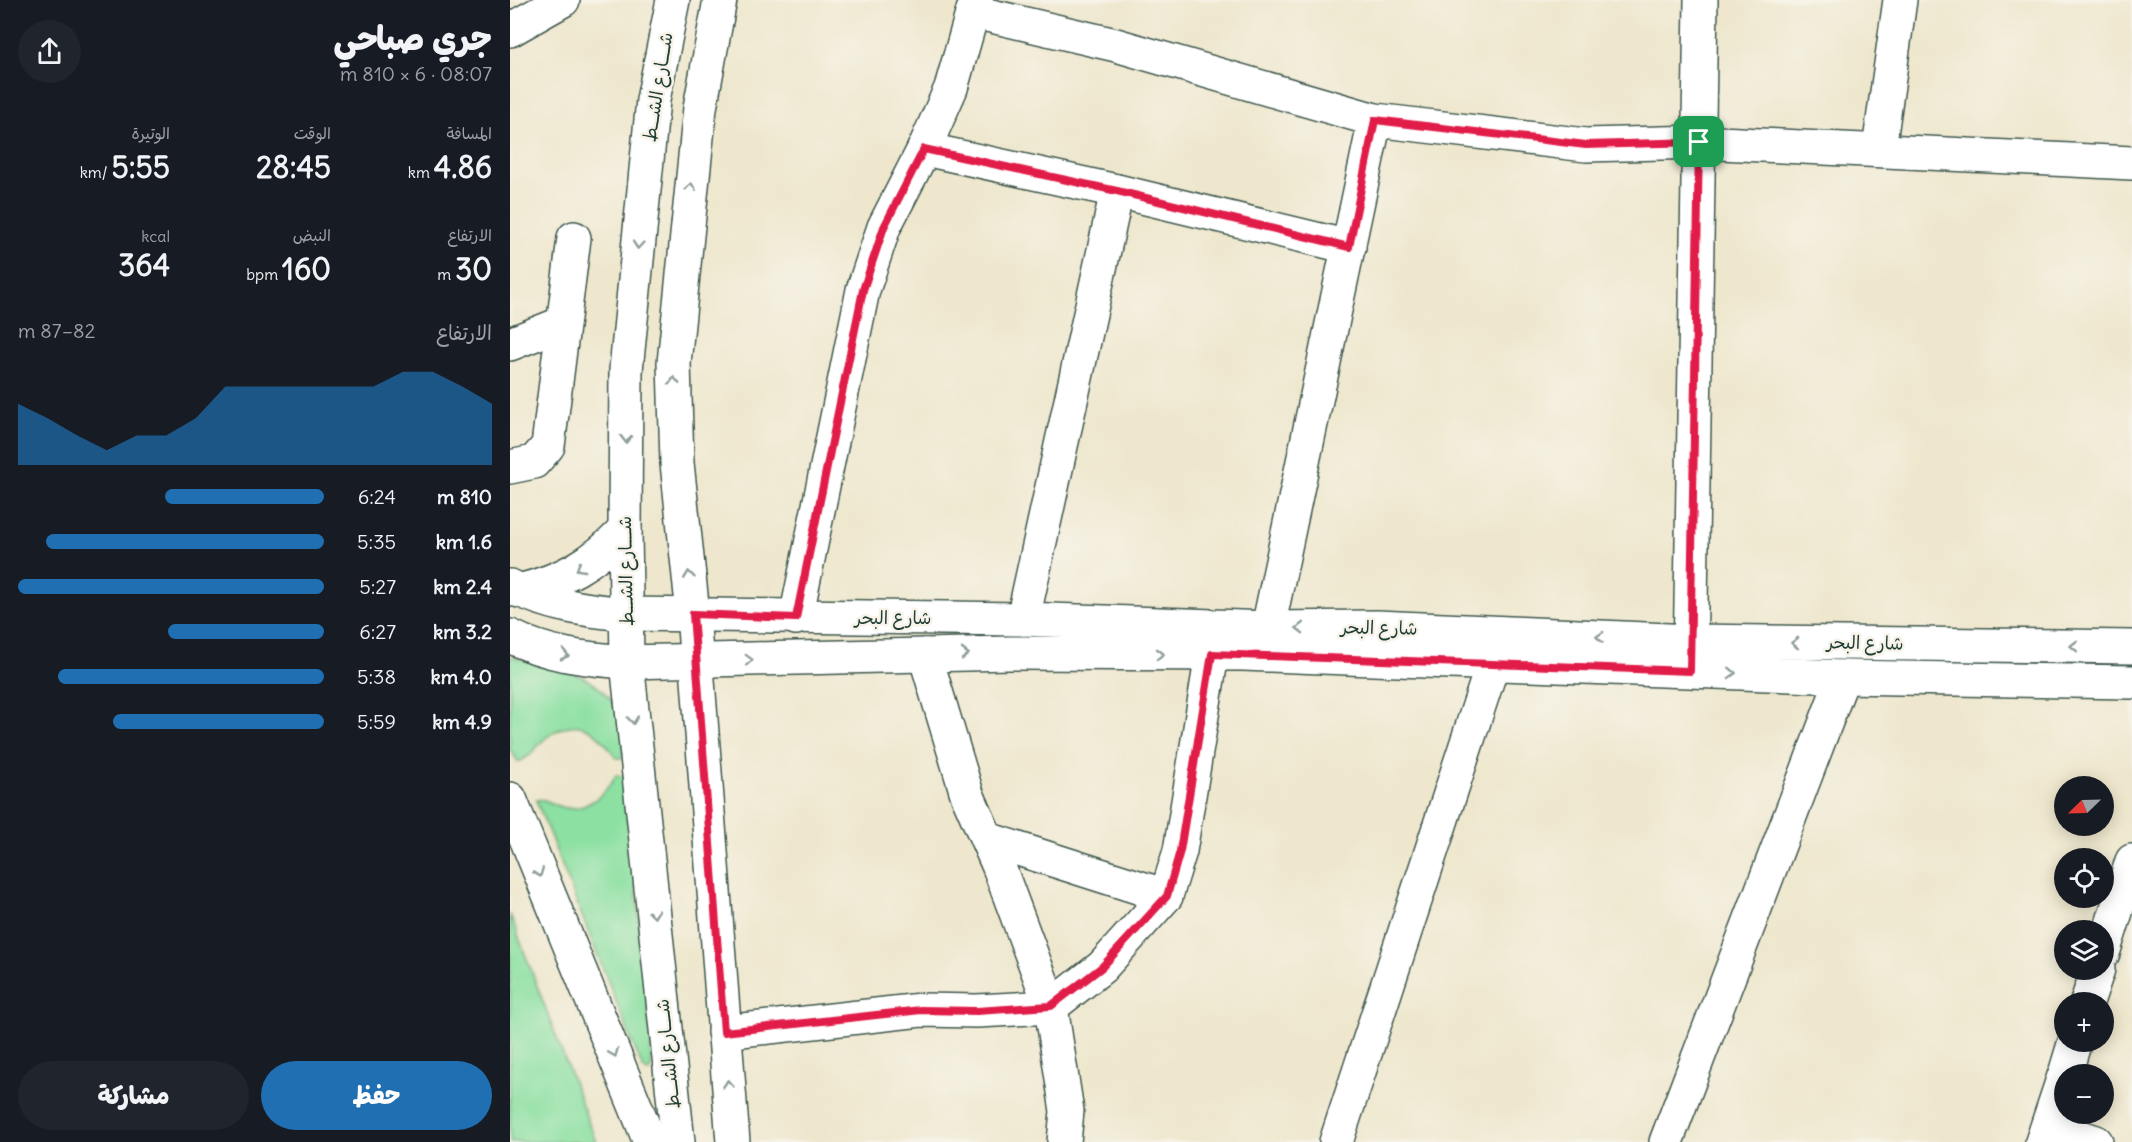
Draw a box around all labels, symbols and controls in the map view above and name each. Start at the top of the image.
text: جري صباحي [334,17,492,59]
button: share [18,20,81,83]
street label: شــــارع الشـــط [638,31,678,143]
text: 08:07 · 6 × 810 m [340,61,492,86]
pin [1673,116,1724,167]
text: الوتيرة [131,123,170,143]
text: الوقت [294,123,331,143]
text: المسافة [446,123,492,143]
icon: arrive [1682,125,1715,158]
text: 5:55 [111,148,170,186]
text: 28:45 [256,148,331,186]
text: 4.86 [434,148,492,186]
text: /km [80,162,111,182]
text: km [408,162,434,182]
one-way arrow [684,182,697,191]
text: النبض [293,225,331,245]
text: الارتفاع [447,225,492,245]
text: kcal [141,226,170,246]
one-way arrow [632,240,645,249]
text: 364 [118,246,170,284]
text: 160 [282,250,331,288]
text: 30 [455,250,492,288]
text: bpm [246,264,282,284]
text: m [437,264,455,284]
text: 82–87 m [18,318,96,343]
text: الارتفاع [436,320,492,345]
one-way arrow [668,376,681,385]
one-way arrow [620,435,632,444]
text: 6:24 [358,484,396,509]
text: 810 m [437,484,492,509]
street label: شــــارع الشـــط [613,516,639,626]
text: 5:35 [357,529,396,554]
text: 1.6 km [436,529,492,554]
one-way arrow [576,560,586,572]
one-way arrow [683,571,696,580]
text: 5:27 [359,574,396,599]
text: 2.4 km [433,574,492,599]
street label: شارع البحر [853,606,931,630]
street label: شارع البحر [1338,615,1418,641]
text: 6:27 [359,619,396,644]
text: 3.2 km [433,619,492,644]
one-way arrow [1295,622,1304,634]
street label: شارع البحر [1824,630,1904,656]
one-way arrow [1595,631,1604,644]
one-way arrow [1790,636,1799,649]
one-way arrow [2069,640,2078,652]
one-way arrow [560,647,570,660]
one-way arrow [960,648,969,660]
one-way arrow [1155,648,1164,660]
one-way arrow [744,654,753,666]
text: 5:38 [357,664,396,689]
text: 4.0 km [431,664,492,689]
one-way arrow [1728,666,1737,679]
text: 5:59 [357,709,396,734]
text: 4.9 km [432,709,492,734]
one-way arrow [626,716,639,725]
north arrow [2054,776,2114,836]
map controls [2054,776,2114,1124]
button: locate [2054,848,2114,908]
one-way arrow [532,867,544,878]
one-way arrow [647,909,660,919]
button: layers [2054,920,2114,980]
button: + [2054,992,2114,1052]
street label: شــــارع الشـــط [650,998,686,1110]
one-way arrow [607,1047,619,1058]
button: مشاركة [18,1061,249,1130]
button: حفظ [261,1061,492,1130]
button: − [2054,1064,2114,1124]
one-way arrow [722,1079,735,1088]

